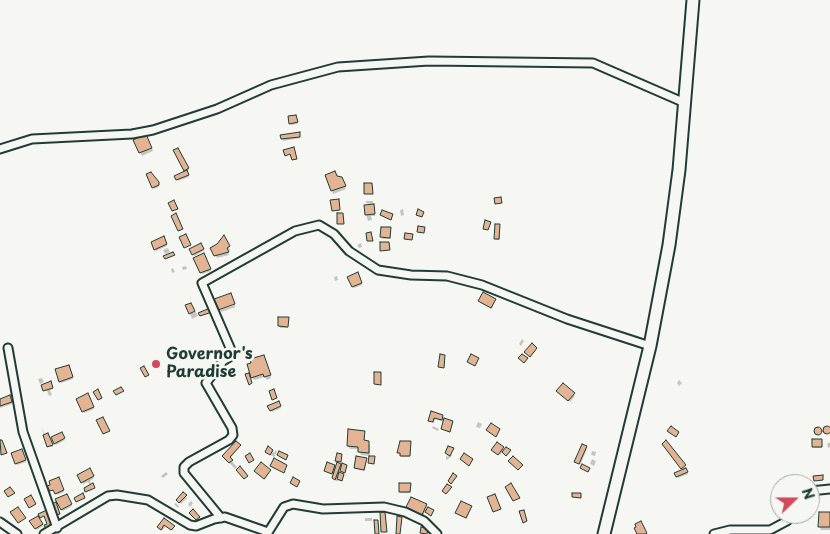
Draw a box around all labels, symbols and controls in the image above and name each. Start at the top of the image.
place label: Governor's Paradise [166,345,253,383]
marker: Governor's Paradise [150,358,162,370]
north arrow [770,474,820,524]
text: N [797,484,820,503]

